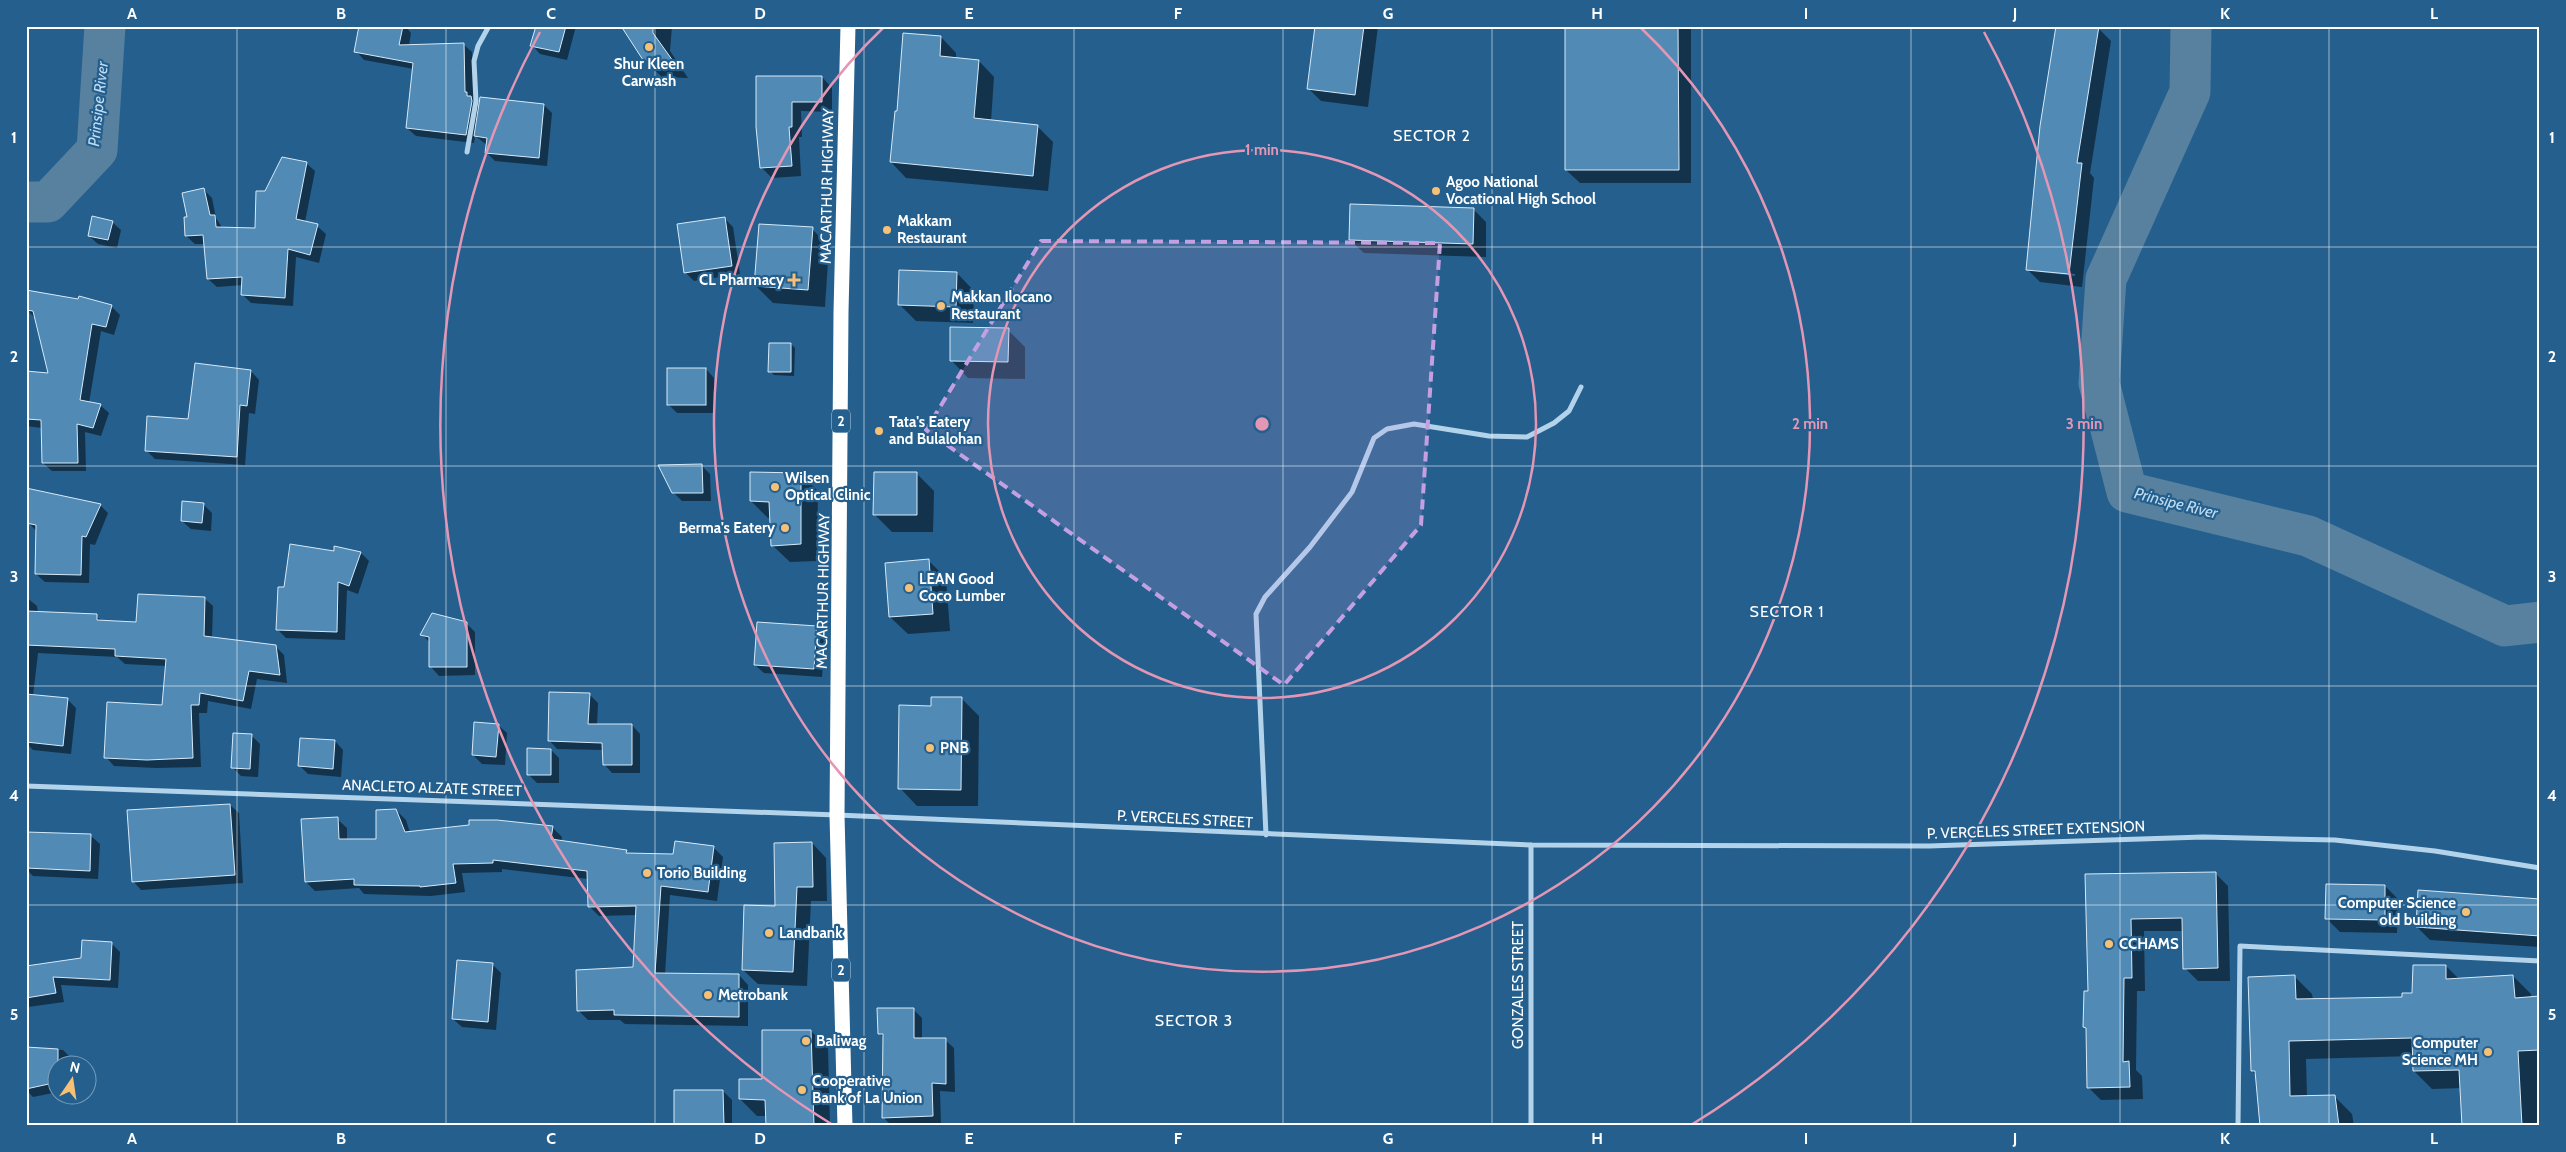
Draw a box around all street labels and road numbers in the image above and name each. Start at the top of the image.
street label: MACARTHUR HIGHWAY [817,107,837,264]
road number: 2 [832,410,850,432]
street label: MACARTHUR HIGHWAY [813,512,833,669]
street label: ANACLETO ALZATE STREET [342,776,522,800]
street label: P. VERCELES STREET [1116,806,1254,832]
street label: P. VERCELES STREET EXTENSION [1927,817,2145,843]
street label: GONZALES STREET [1509,921,1527,1049]
road number: 2 [832,958,850,982]

